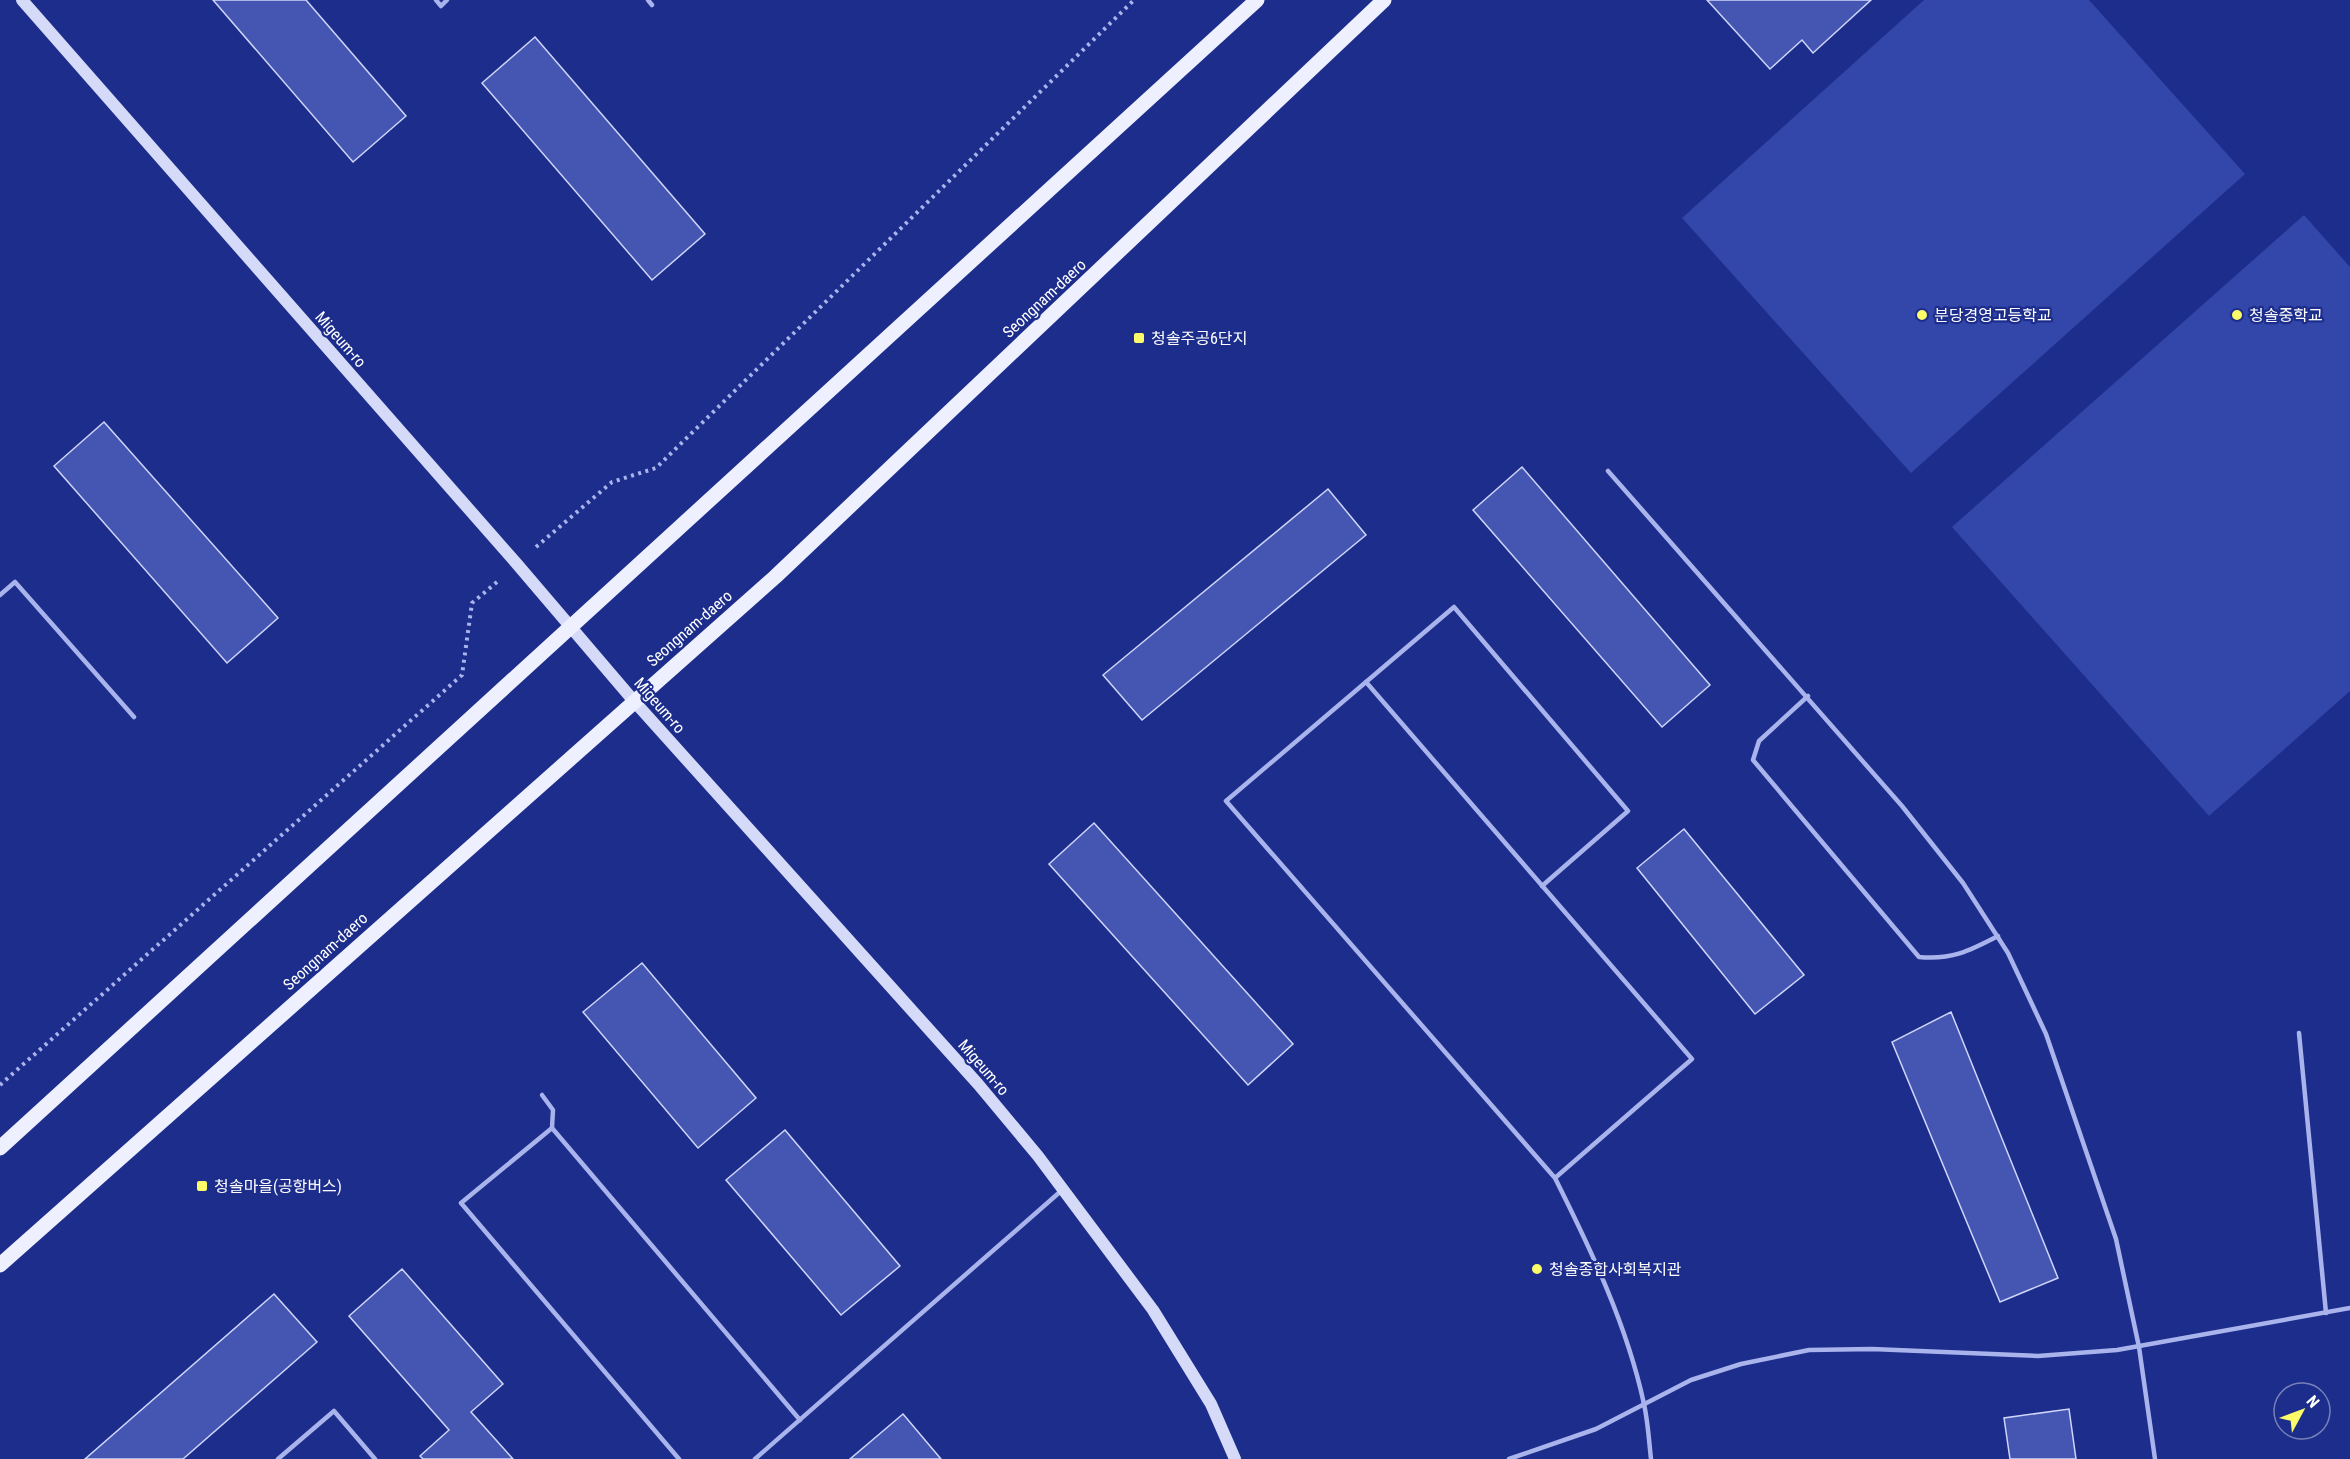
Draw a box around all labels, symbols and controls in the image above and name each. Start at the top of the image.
street label: Seongnam-daero [999,255,1090,342]
place label: 분당경영고등학교 [1934,306,2052,325]
place label: 청솔중학교 [2249,306,2323,325]
street label: Migeum-ro [311,308,370,371]
marker: 분당경영고등학교 [1915,308,1929,322]
marker: 청솔중학교 [2230,308,2244,322]
place label: 청솔주공6단지 [1151,329,1247,348]
marker: 청솔주공6단지 [1132,331,1146,345]
street label: Seongnam-daero [643,586,736,671]
street label: Migeum-ro [630,674,689,737]
street label: Seongnam-daero [279,909,371,994]
street label: Migeum-ro [954,1036,1013,1099]
place label: 청솔마을(공항버스) [214,1177,342,1196]
marker: 청솔마을(공항버스) [195,1179,209,1193]
place label: 청솔종합사회복지관 [1549,1260,1682,1279]
marker: 청솔종합사회복지관 [1530,1262,1544,1276]
north arrow [2272,1381,2332,1441]
text: N [2303,1392,2323,1411]

